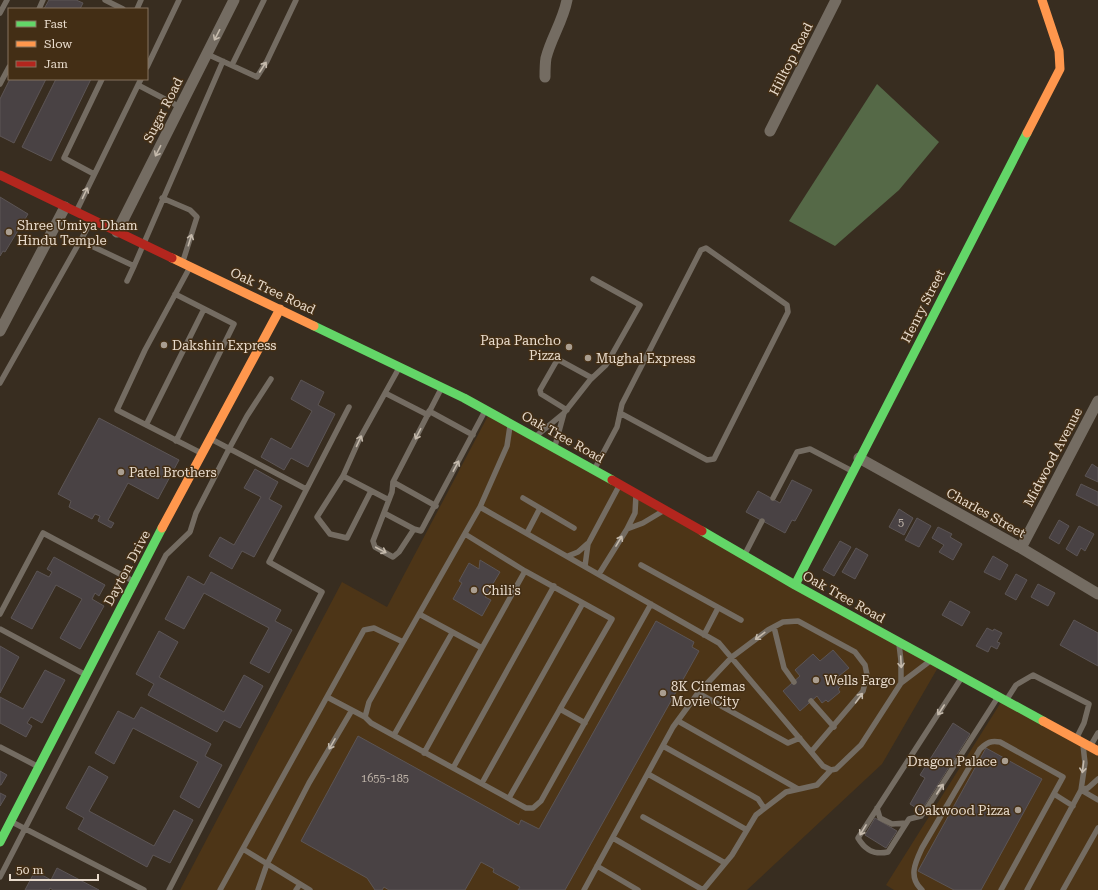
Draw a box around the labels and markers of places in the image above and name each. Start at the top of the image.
place label: Shree Umiya Dham Hindu Temple [17,218,138,248]
marker: Shree Umiya Dham Hindu Temple [4,227,14,237]
place label: Papa Pancho Pizza [480,333,561,363]
place label: Dakshin Express [172,338,277,353]
marker: Dakshin Express [159,340,169,350]
marker: Papa Pancho Pizza [564,342,574,352]
place label: Mughal Express [596,351,696,366]
marker: Mughal Express [583,353,593,363]
place label: Patel Brothers [129,465,217,480]
marker: Patel Brothers [116,467,126,477]
place label: Chili's [482,583,521,598]
marker: Chili's [469,585,479,595]
place label: Wells Fargo [824,673,896,688]
marker: Wells Fargo [811,675,821,685]
place label: 8K Cinemas Movie City [671,679,745,709]
marker: 8K Cinemas Movie City [658,688,668,698]
place label: Dragon Palace [908,754,997,769]
marker: Dragon Palace [1000,756,1010,766]
place label: Oakwood Pizza [915,803,1010,818]
marker: Oakwood Pizza [1013,805,1023,815]

